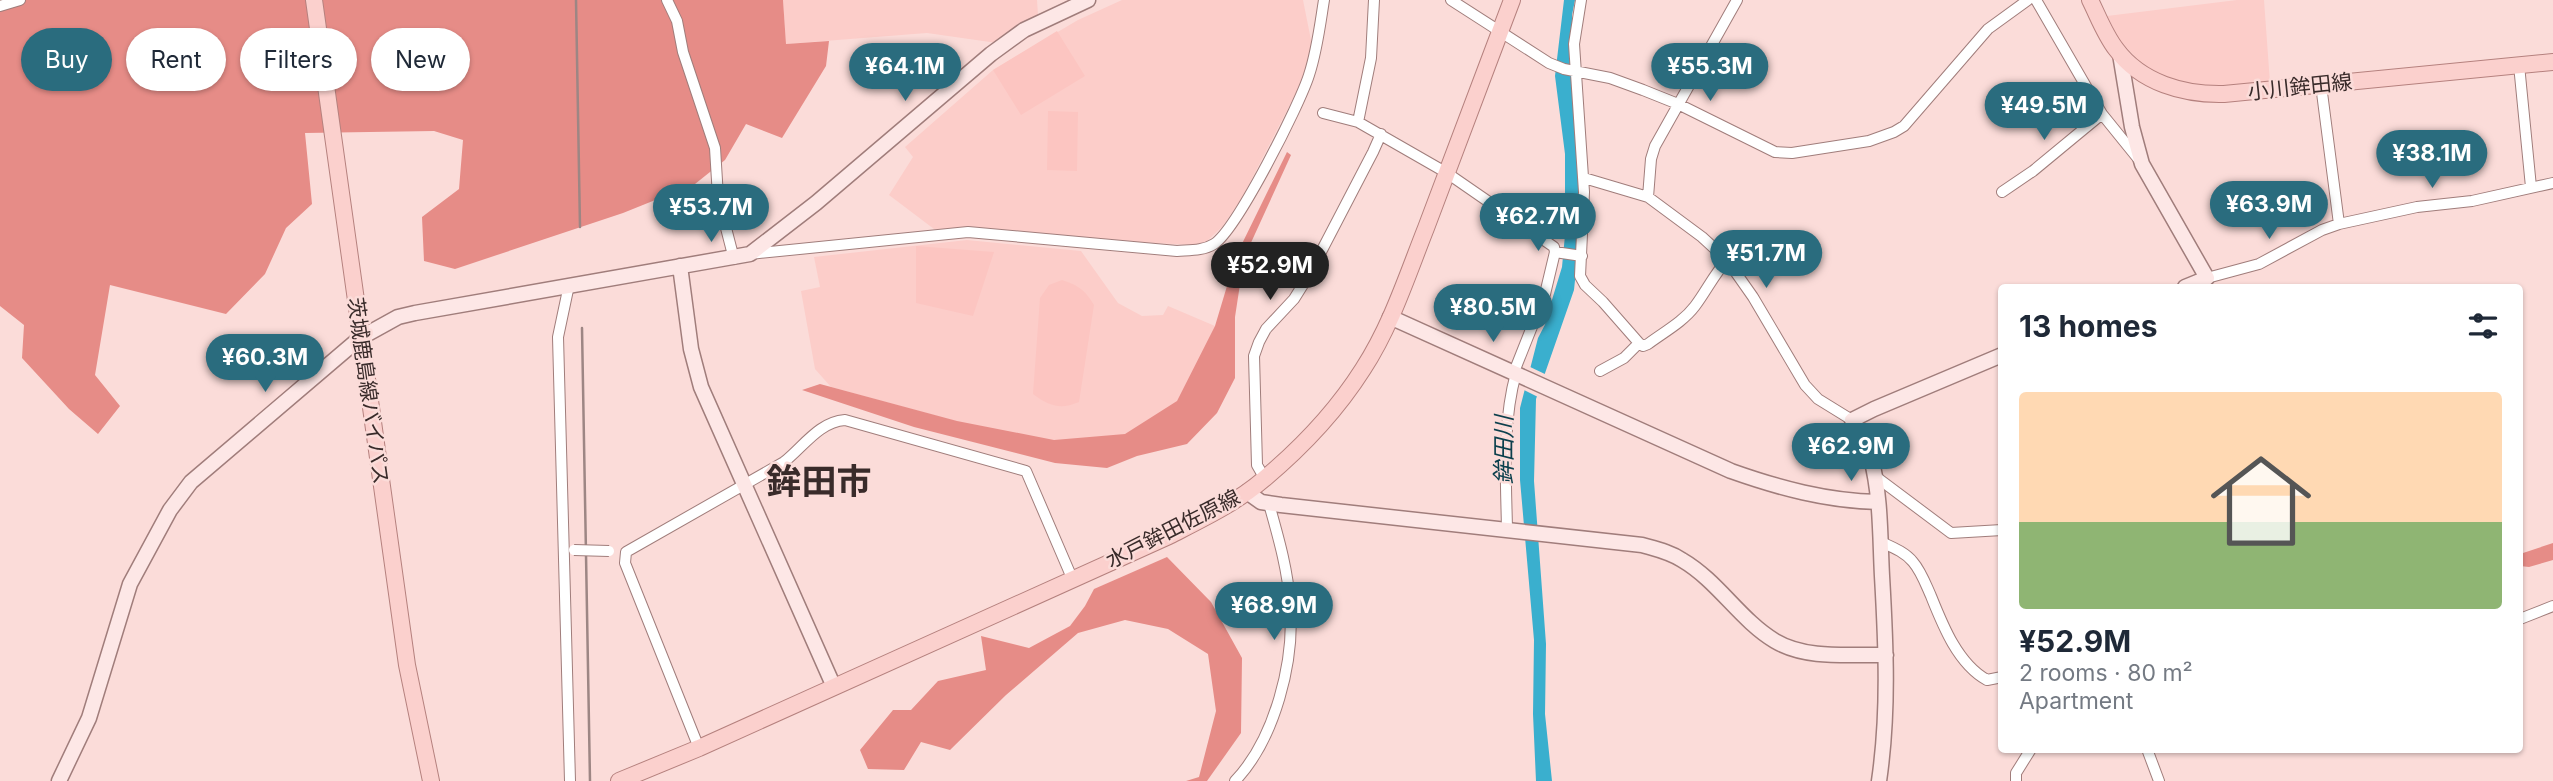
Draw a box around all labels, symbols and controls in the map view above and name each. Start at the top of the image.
chip: Buy [21,28,112,91]
chip: Rent [126,28,226,91]
chip: Filters [240,28,357,91]
chip: New [371,28,470,91]
pin: ¥64.1M [848,43,962,103]
pin: ¥55.3M [1653,43,1767,103]
text: ¥64.1M [865,52,945,80]
text: ¥55.3M [1667,52,1753,80]
street label: 小川鉾田線 [2246,69,2353,104]
pin: ¥49.5M [1987,82,2101,142]
text: ¥49.5M [2001,91,2087,119]
pin: ¥38.1M [2375,130,2489,190]
text: ¥38.1M [2392,139,2472,167]
pin: ¥63.9M [2212,182,2326,241]
pin: ¥53.7M [654,184,768,244]
text: ¥63.9M [2226,190,2312,218]
text: ¥53.7M [669,193,753,221]
pin: ¥62.7M [1481,194,1595,253]
text: ¥62.7M [1496,202,1580,230]
pin: ¥51.7M [1709,230,1823,290]
text: ¥51.7M [1726,239,1806,267]
pin: ¥52.9M [1213,243,1327,302]
text: ¥52.9M [1227,251,1313,279]
pin: ¥80.5M [1436,284,1550,344]
text: ¥80.5M [1450,293,1536,321]
street label: 茨城鹿島線バイパス [343,296,394,486]
icon: filters [2464,307,2502,345]
text: 13 homes [2019,308,2158,344]
pin: ¥60.3M [208,334,322,394]
text: ¥60.3M [222,343,308,371]
water label: 鉾田川 [1490,413,1518,485]
pin: ¥62.9M [1794,424,1908,483]
text: ¥62.9M [1808,432,1894,460]
icon: home [2198,438,2324,564]
district label: 鉾田市 [766,460,872,502]
street label: 水戸鉾田佐原線 [1102,484,1244,573]
pin: ¥68.9M [1217,582,1331,642]
text: ¥68.9M [1231,591,1317,619]
text: ¥52.9M [2019,623,2131,659]
text: 2 rooms · 80 m² [2019,659,2193,687]
text: Apartment [2019,687,2133,715]

